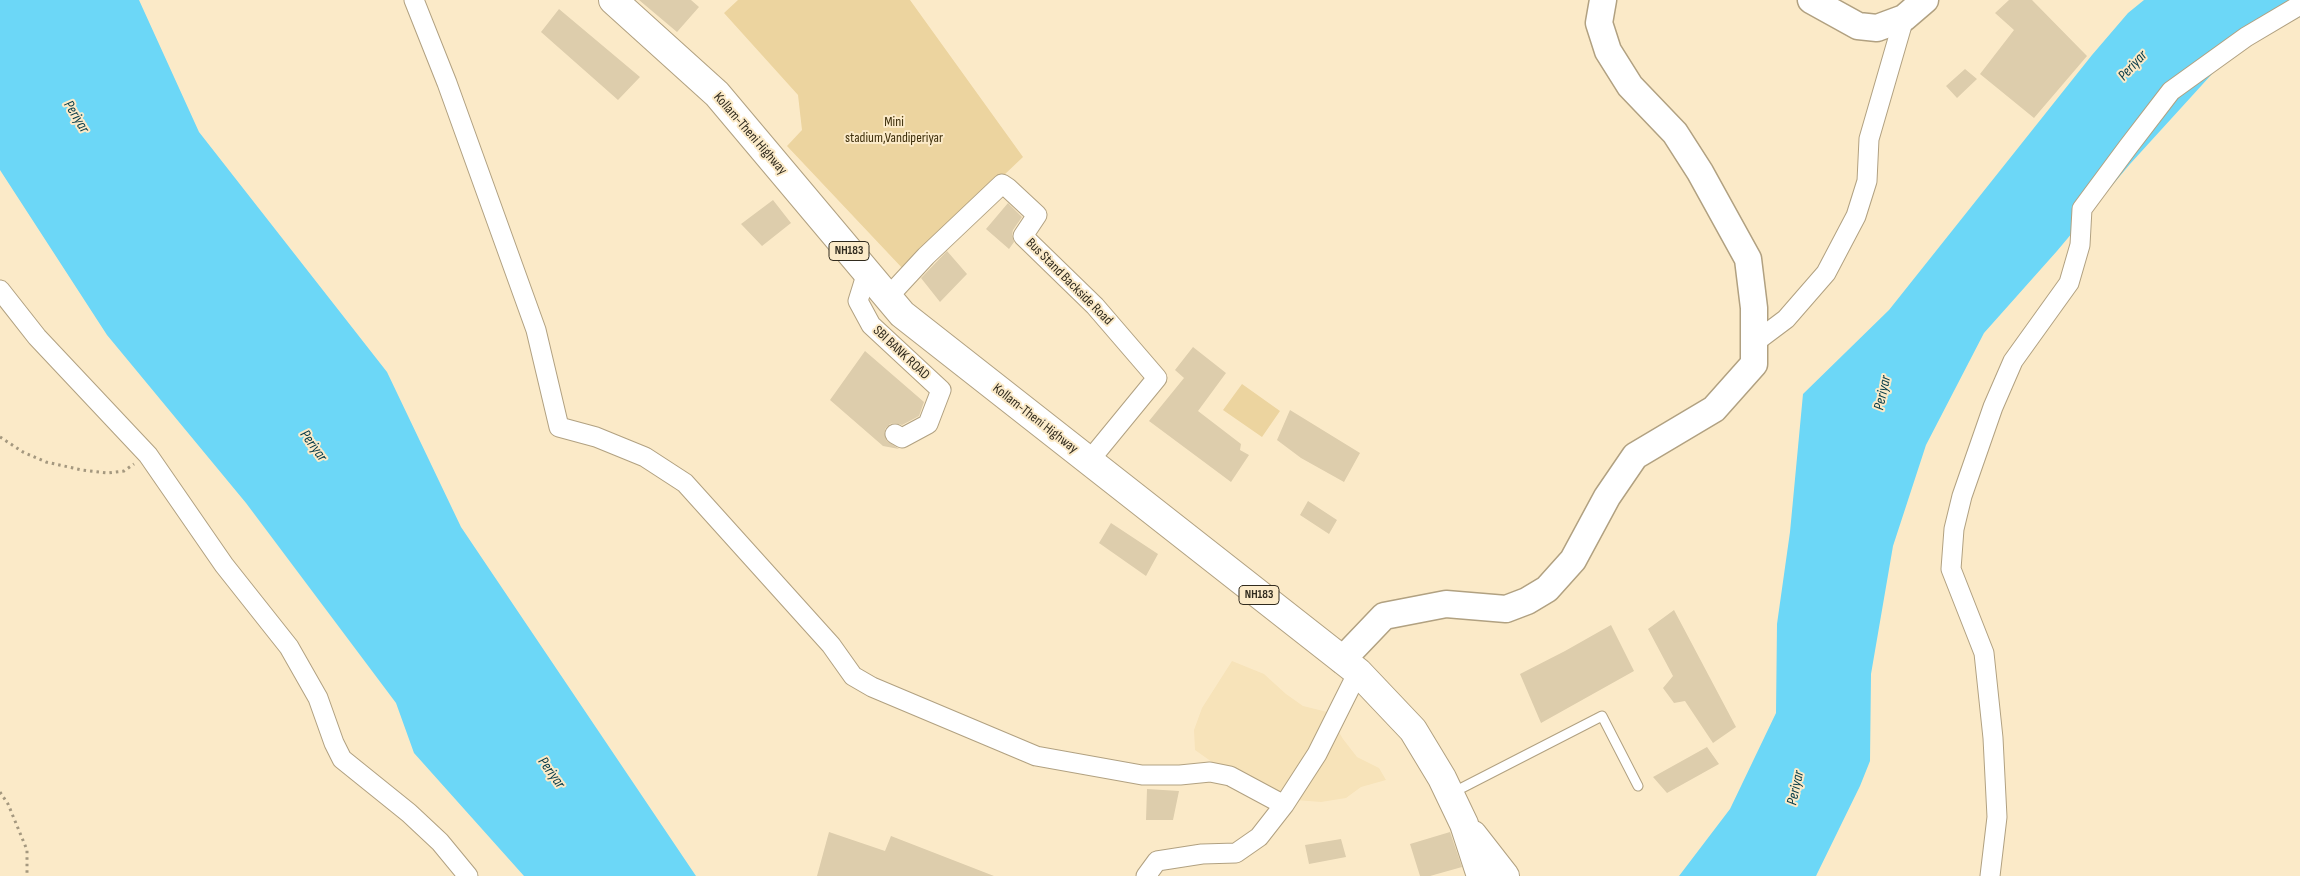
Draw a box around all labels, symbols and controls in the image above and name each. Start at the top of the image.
water label: Periyar [2115,47,2151,85]
street label: Kollam-Theni Highway [710,89,790,179]
water label: Periyar [59,97,93,137]
park label: Mini stadium,Vandiperiyar [845,114,943,146]
street label: Bus Stand Backside Road [1022,235,1116,329]
road number: NH183 [829,242,869,260]
street label: SBI BANK ROAD [869,323,933,383]
water label: Periyar [1871,374,1895,412]
street label: Kollam-Theni Highway [989,380,1081,458]
water label: Periyar [295,427,331,465]
road number: NH183 [1239,586,1279,604]
water label: Periyar [533,754,569,792]
water label: Periyar [1784,769,1808,807]

